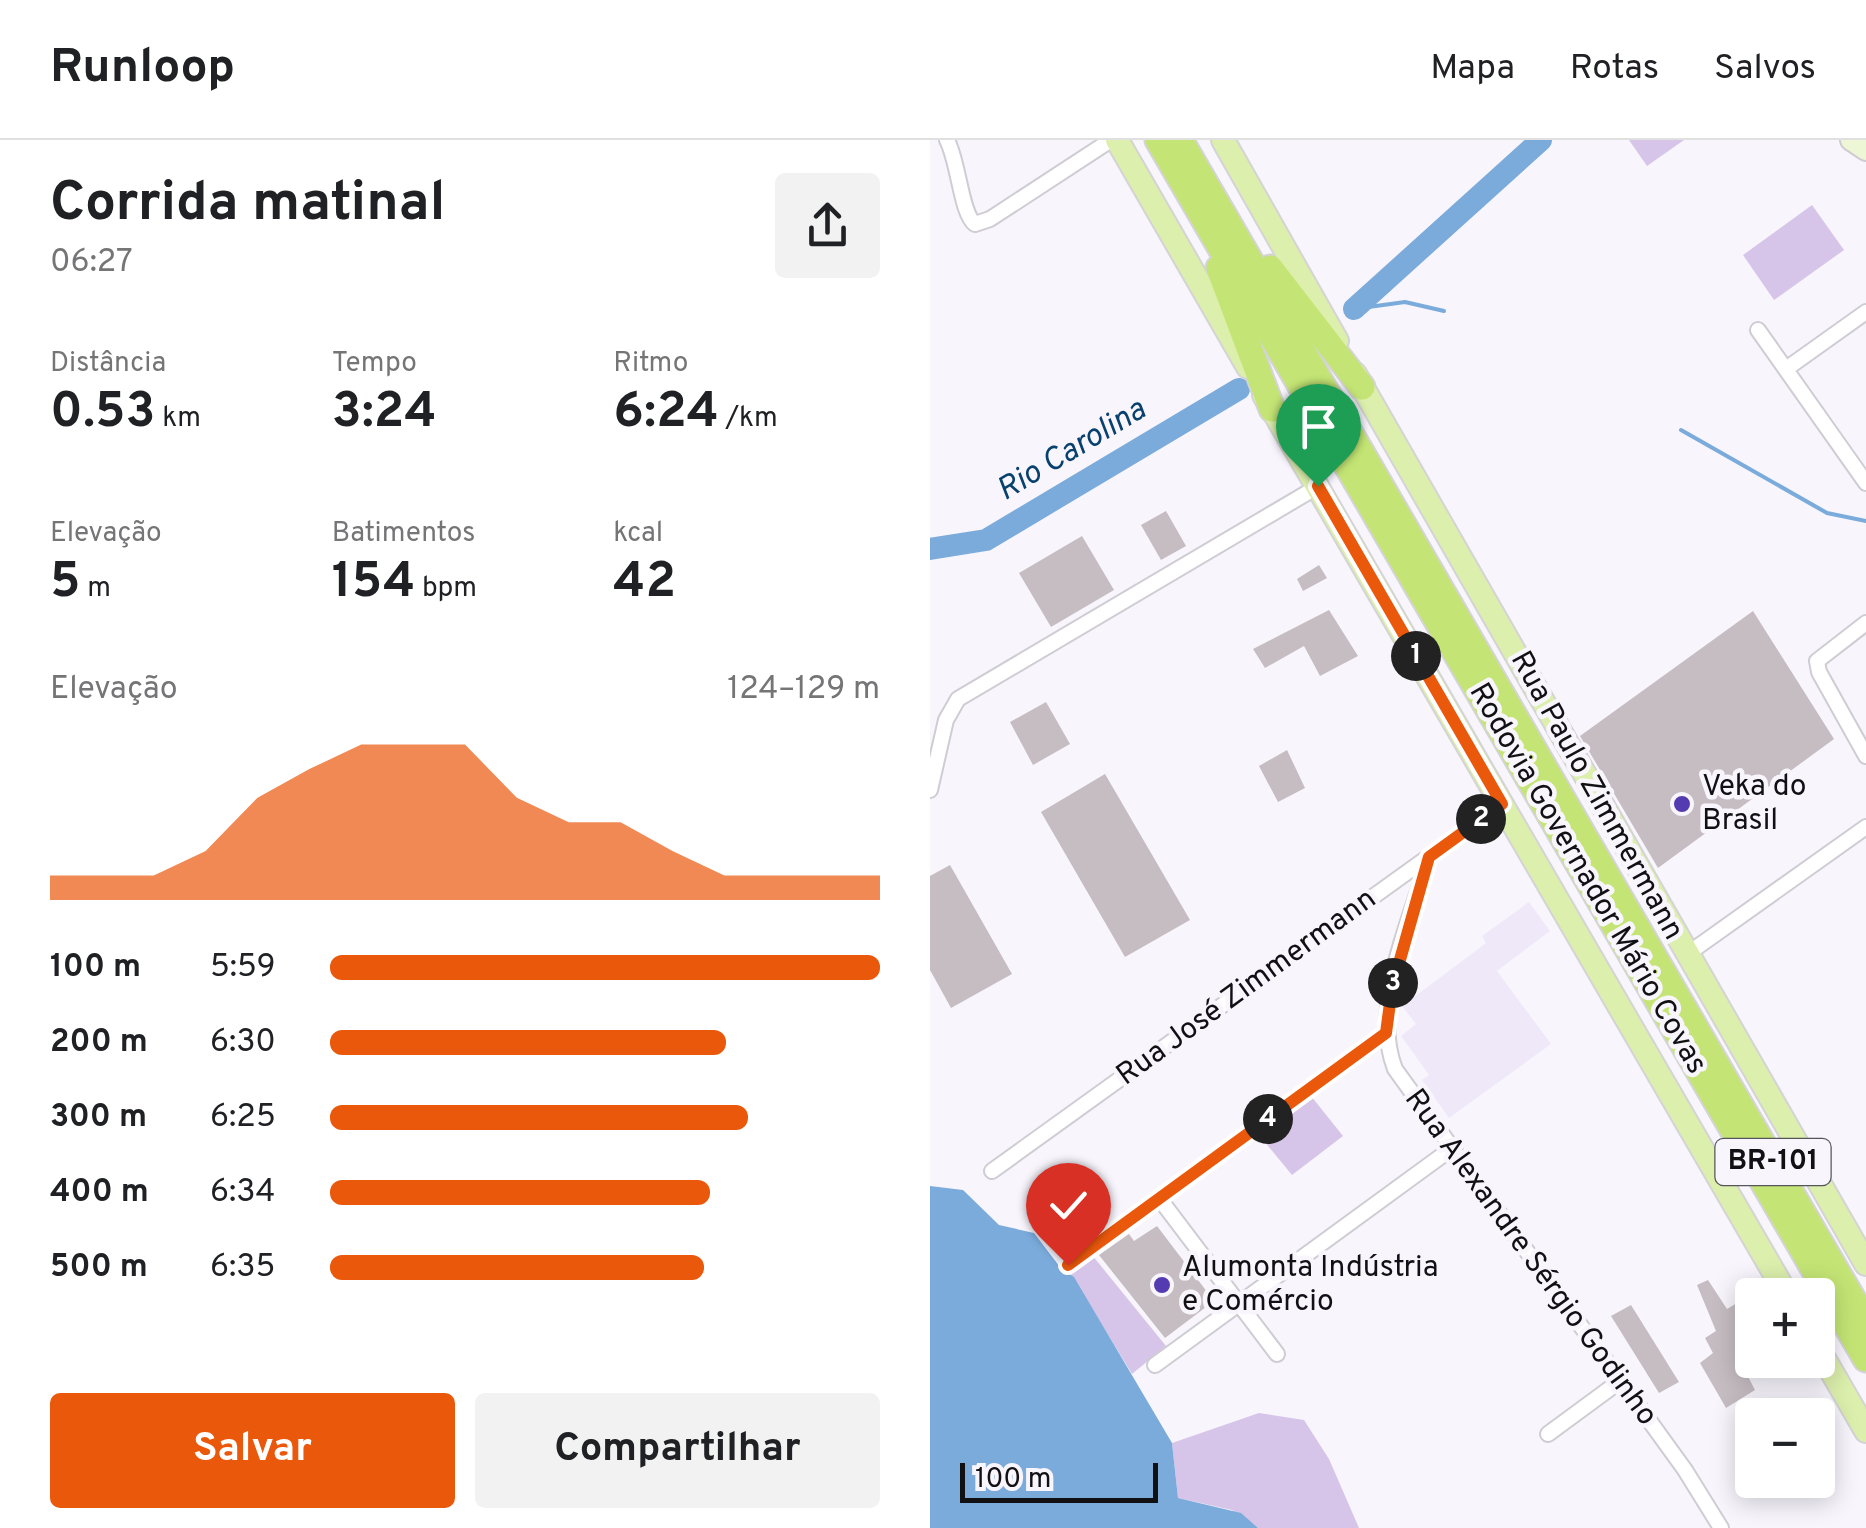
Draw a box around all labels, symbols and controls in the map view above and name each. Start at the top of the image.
text: Runloop [50,39,235,99]
text: Mapa [1430,47,1515,91]
text: Rotas [1570,47,1659,91]
text: Salvos [1714,47,1816,91]
text: Corrida matinal [50,170,445,240]
button: share [775,173,880,278]
text: 06:27 [50,243,133,283]
text: Distância [50,346,166,382]
text: Tempo [332,346,417,382]
text: Ritmo [613,346,688,382]
text: 0.53 [50,382,156,445]
text: 3:24 [332,382,437,445]
text: 6:24 [613,382,719,445]
pin [1276,384,1361,487]
water label: Rio Carolina [990,391,1154,511]
icon: arrive [1291,399,1346,454]
text: km [156,401,201,437]
text: /km [719,401,778,437]
text: Elevação [50,516,162,552]
text: Batimentos [332,516,475,552]
text: kcal [613,516,663,552]
text: 5 [50,552,81,615]
text: 154 [332,552,415,615]
text: 42 [613,552,676,615]
text: m [81,571,111,607]
text: bpm [415,571,477,607]
pin: 1 [1391,631,1441,681]
text: 1 [1410,638,1422,674]
street label: Rua Paulo Zimmermann [1501,645,1691,947]
text: Elevação [50,670,178,710]
text: 124–129 m [727,670,880,710]
street label: Rodovia Governador Mário Covas [1460,677,1714,1081]
place label: Veka do Brasil [1702,769,1806,840]
marker: Veka do Brasil [1671,793,1693,815]
pin: 2 [1456,794,1506,844]
text: 2 [1472,801,1490,837]
street label: Rua José Zimmermann [1110,881,1384,1095]
text: 100 m [50,948,141,988]
text: 5:59 [210,948,276,988]
pin: 3 [1368,958,1418,1008]
text: 3 [1385,965,1401,1001]
text: 200 m [50,1023,148,1063]
text: 6:30 [210,1023,276,1063]
street label: Rua Alexandre Sérgio Godinho [1395,1082,1665,1434]
pin: 4 [1243,1094,1293,1144]
text: 300 m [50,1098,147,1138]
text: 6:25 [210,1098,276,1138]
text: 4 [1259,1101,1277,1137]
road number: BR-101 [1716,1139,1830,1185]
pin [1026,1163,1111,1266]
text: 400 m [50,1173,149,1213]
text: 6:34 [210,1173,275,1213]
icon: check [1041,1178,1096,1233]
text: 500 m [50,1248,148,1288]
text: 6:35 [210,1248,275,1288]
place label: Alumonta Indústria e Comércio [1182,1250,1438,1321]
marker: Alumonta Indústria e Comércio [1151,1274,1173,1296]
map controls [1735,1278,1835,1498]
button: + [1735,1278,1835,1378]
button: Salvar [50,1393,455,1508]
button: Compartilhar [475,1393,880,1508]
button: − [1735,1398,1835,1498]
scale bar [960,1458,1158,1502]
text: 100 m [975,1462,1051,1498]

